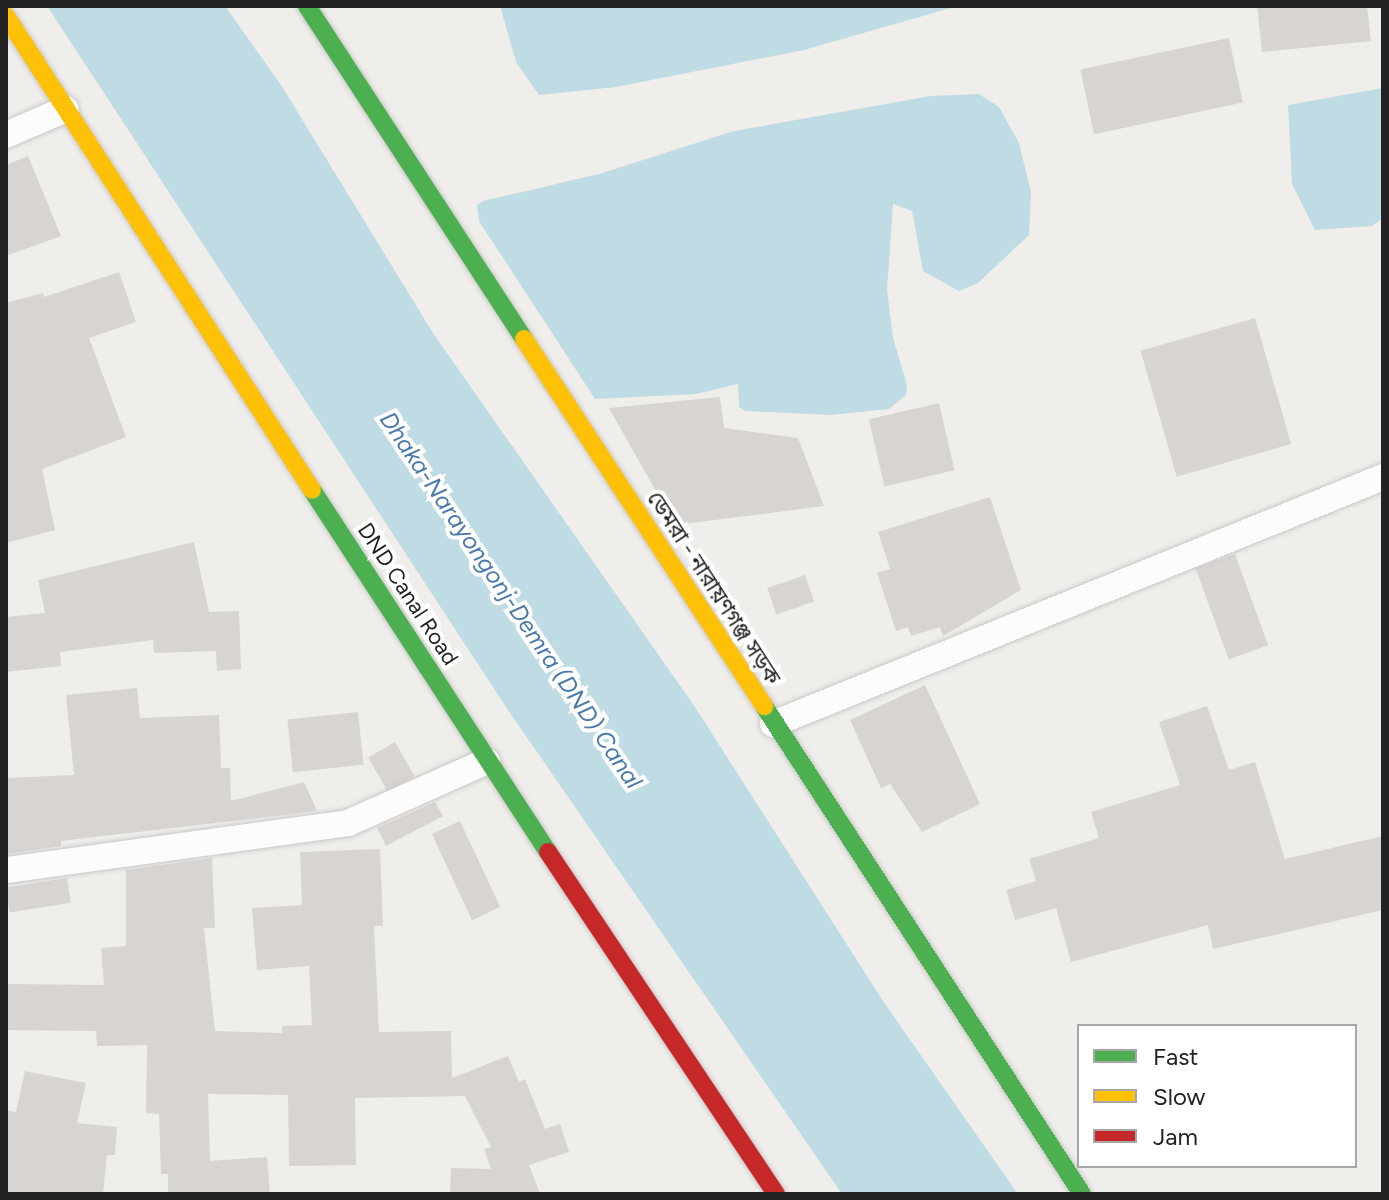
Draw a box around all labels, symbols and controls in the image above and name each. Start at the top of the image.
water label: Dhaka-Narayongonj-Demra (DND) Canal [374,406,648,794]
street label: ডেমরা - নারায়ণগঞ্জ সড়ক [642,486,786,690]
street label: DND Canal Road [352,518,464,670]
legend [1077,1024,1357,1168]
text: Fast [1153,1042,1198,1071]
text: Slow [1153,1082,1205,1111]
text: Jam [1153,1122,1198,1151]

